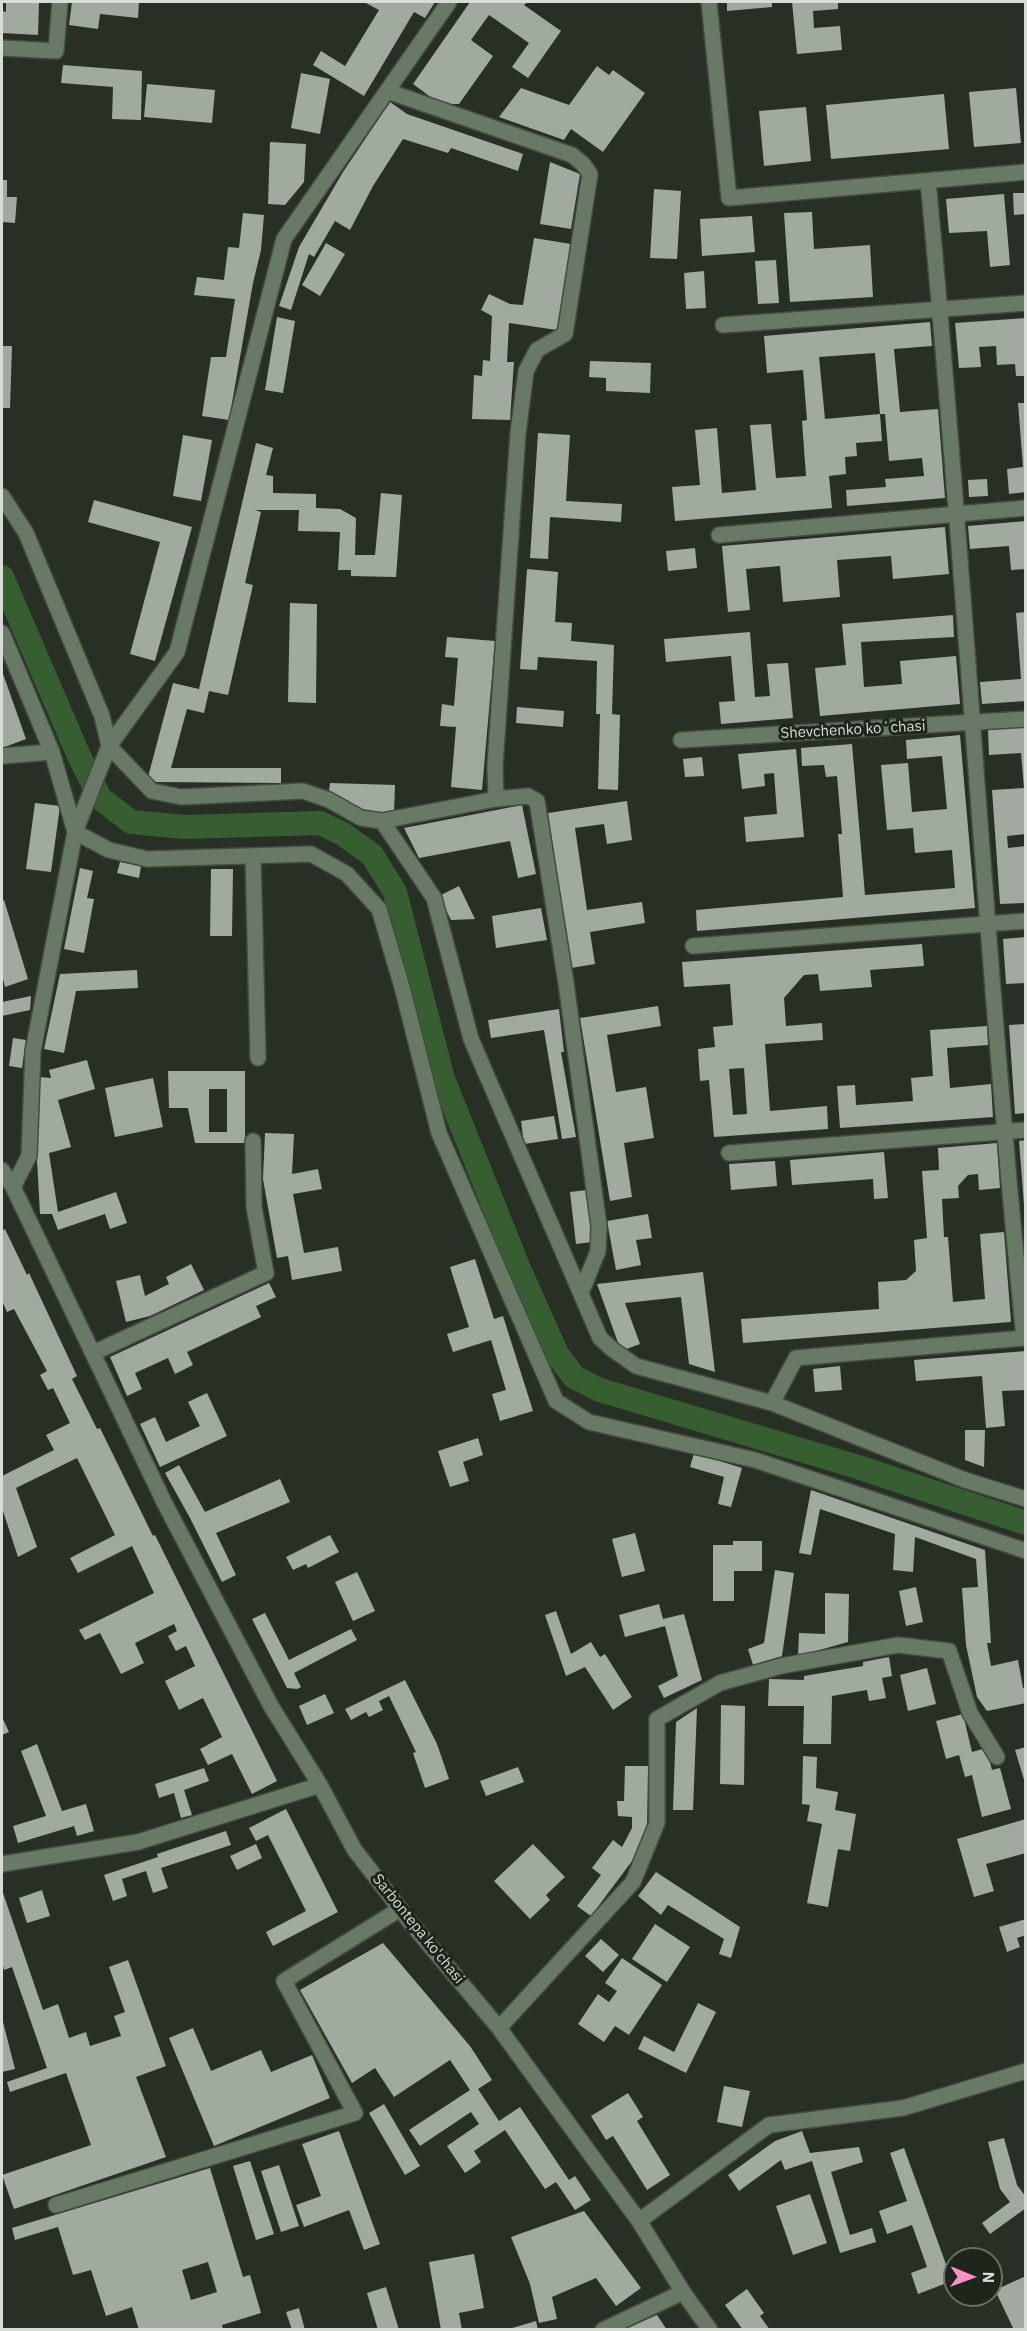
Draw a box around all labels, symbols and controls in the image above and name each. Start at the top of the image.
street label: Shevchenko koʻchasi [780,717,926,743]
street label: Sarbontepa ko'chasi [368,1871,468,1987]
north arrow [943,2247,1003,2307]
text: N [979,2271,999,2283]

